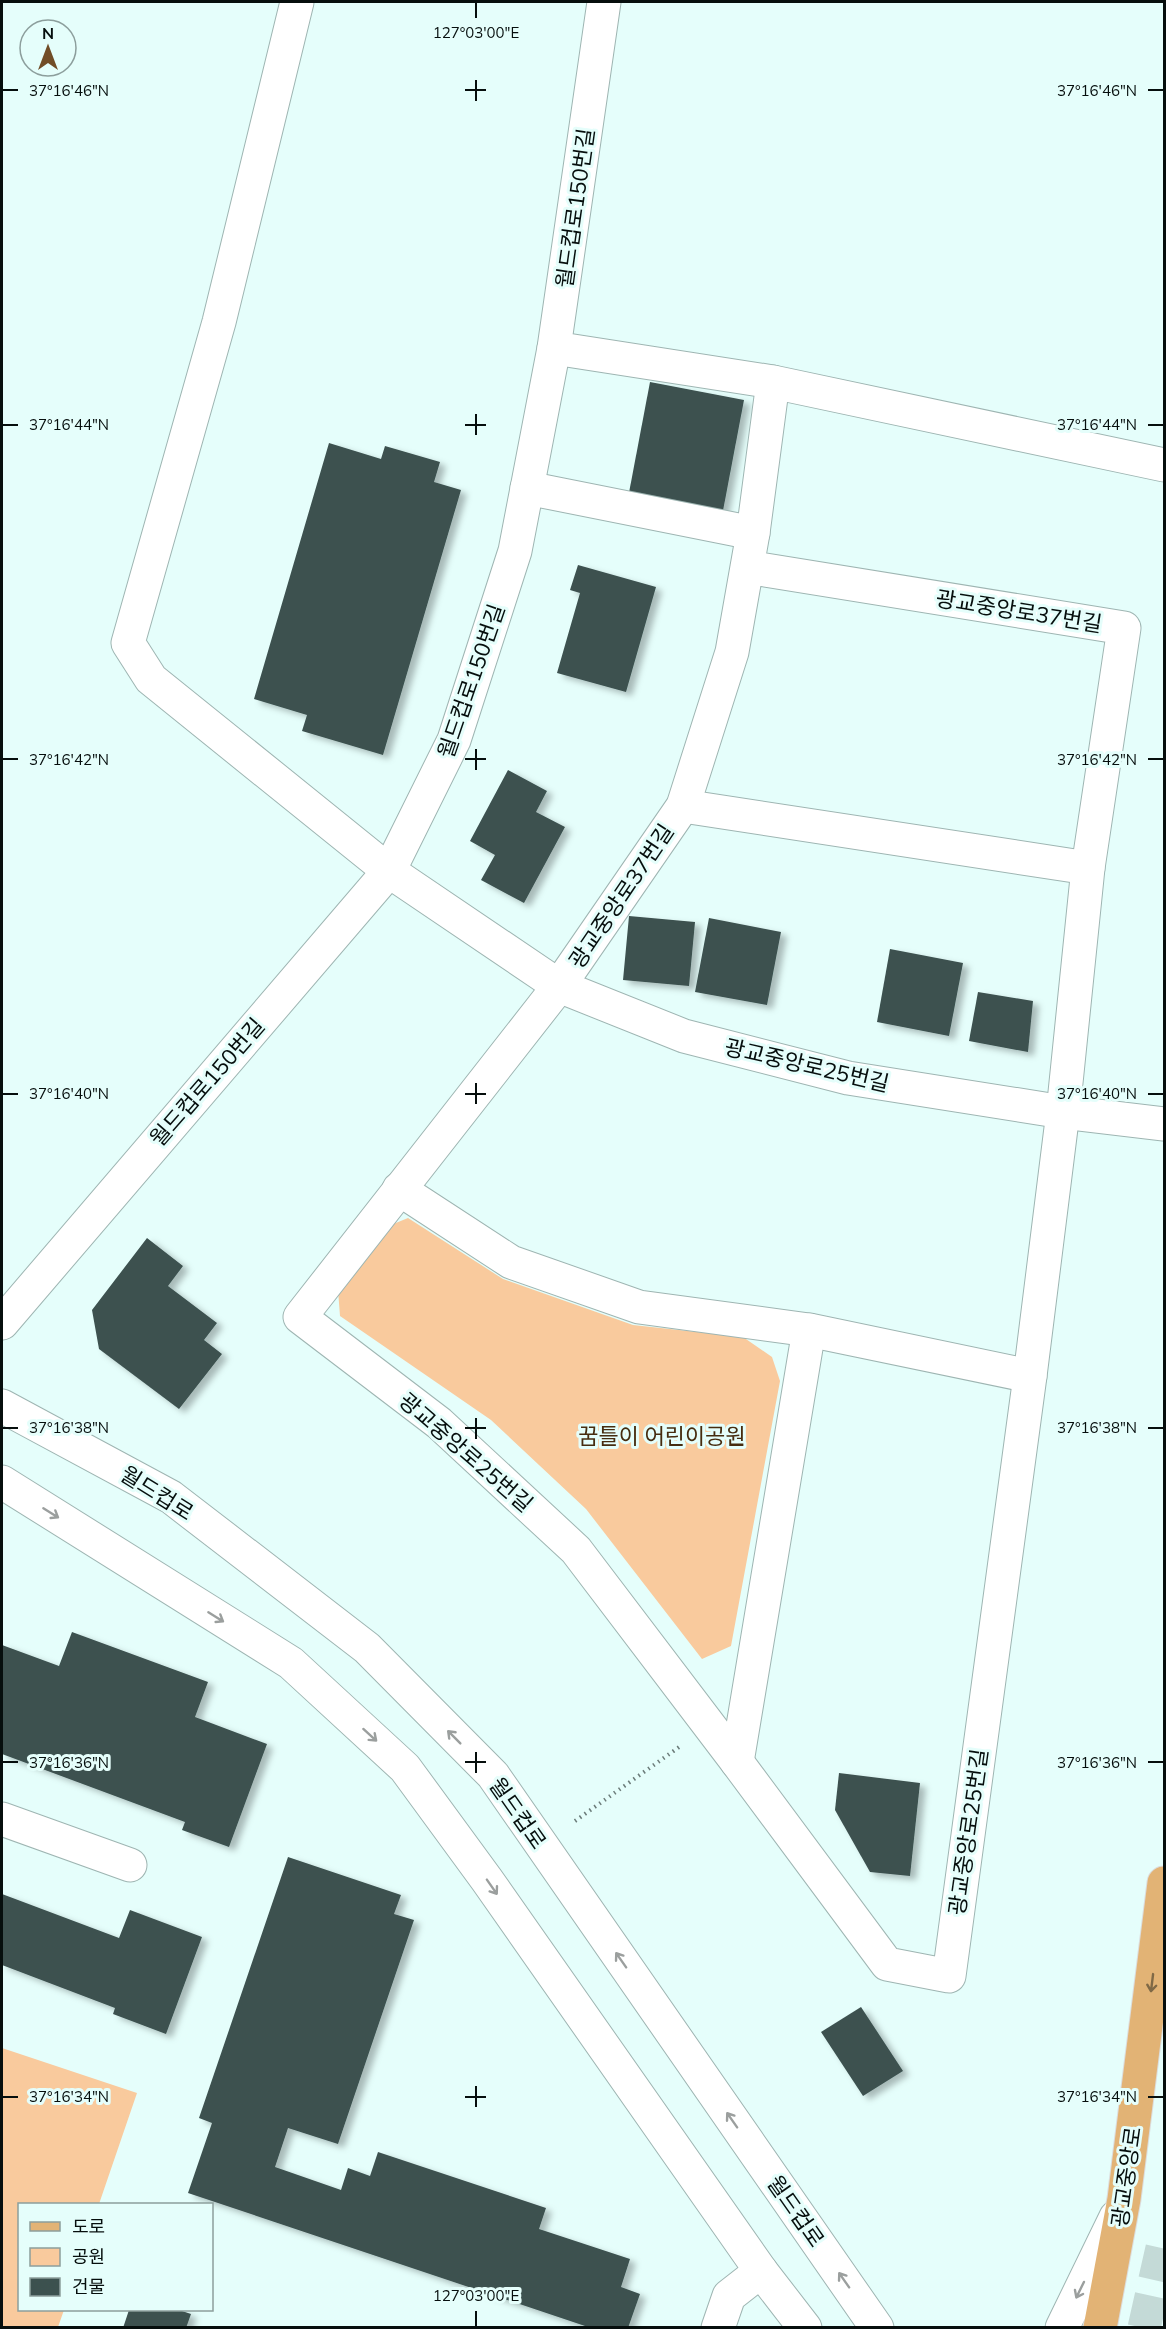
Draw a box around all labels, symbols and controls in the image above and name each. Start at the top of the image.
north arrow [18,18,78,78]
text: N [42,23,54,43]
text: 127°03'00"E [433,23,519,42]
text: 37°16'46"N [29,81,109,100]
text: 37°16'46"N [1057,81,1137,100]
street label: 월드컵로150번길 [550,126,600,290]
text: 37°16'44"N [29,415,109,434]
text: 37°16'44"N [1057,415,1137,434]
street label: 광교중앙로37번길 [934,584,1104,638]
street label: 월드컵로150번길 [432,600,510,762]
text: 37°16'42"N [29,750,109,769]
text: 37°16'42"N [1057,750,1137,769]
street label: 광교중앙로37번길 [562,818,680,974]
street label: 월드컵로150번길 [144,1012,270,1152]
street label: 광교중앙로25번길 [722,1032,892,1098]
text: 37°16'40"N [29,1084,109,1103]
text: 37°16'40"N [1057,1084,1137,1103]
street label: 광교중앙로25번길 [393,1386,539,1518]
text: 37°16'38"N [29,1418,109,1437]
text: 37°16'38"N [1057,1418,1137,1437]
park label: 꿈틀이 어린이공원 [578,1422,746,1450]
street label: 월드컵로 [115,1460,199,1526]
one-way arrow [42,1508,59,1520]
one-way arrow [208,1610,225,1623]
one-way arrow [362,1728,377,1742]
one-way arrow [447,1729,462,1744]
street label: 광교중앙로25번길 [942,1747,994,1917]
text: 37°16'36"N [29,1753,109,1772]
text: 37°16'36"N [1057,1753,1137,1772]
street label: 월드컵로 [483,1772,553,1854]
one-way arrow [486,1878,498,1894]
one-way arrow [615,1952,627,1968]
one-way arrow [1146,1973,1157,1993]
text: 37°16'34"N [29,2087,109,2106]
text: 37°16'34"N [1057,2087,1137,2106]
one-way arrow [726,2112,738,2128]
street label: 광교중앙로 [1105,2125,1147,2229]
street label: 월드컵로 [761,2170,831,2252]
legend [18,2203,213,2311]
text: 도로 [72,2215,105,2238]
text: 공원 [72,2245,105,2268]
one-way arrow [838,2272,850,2288]
text: 건물 [72,2275,105,2298]
one-way arrow [1074,2280,1086,2298]
text: 127°03'00"E [433,2286,519,2305]

